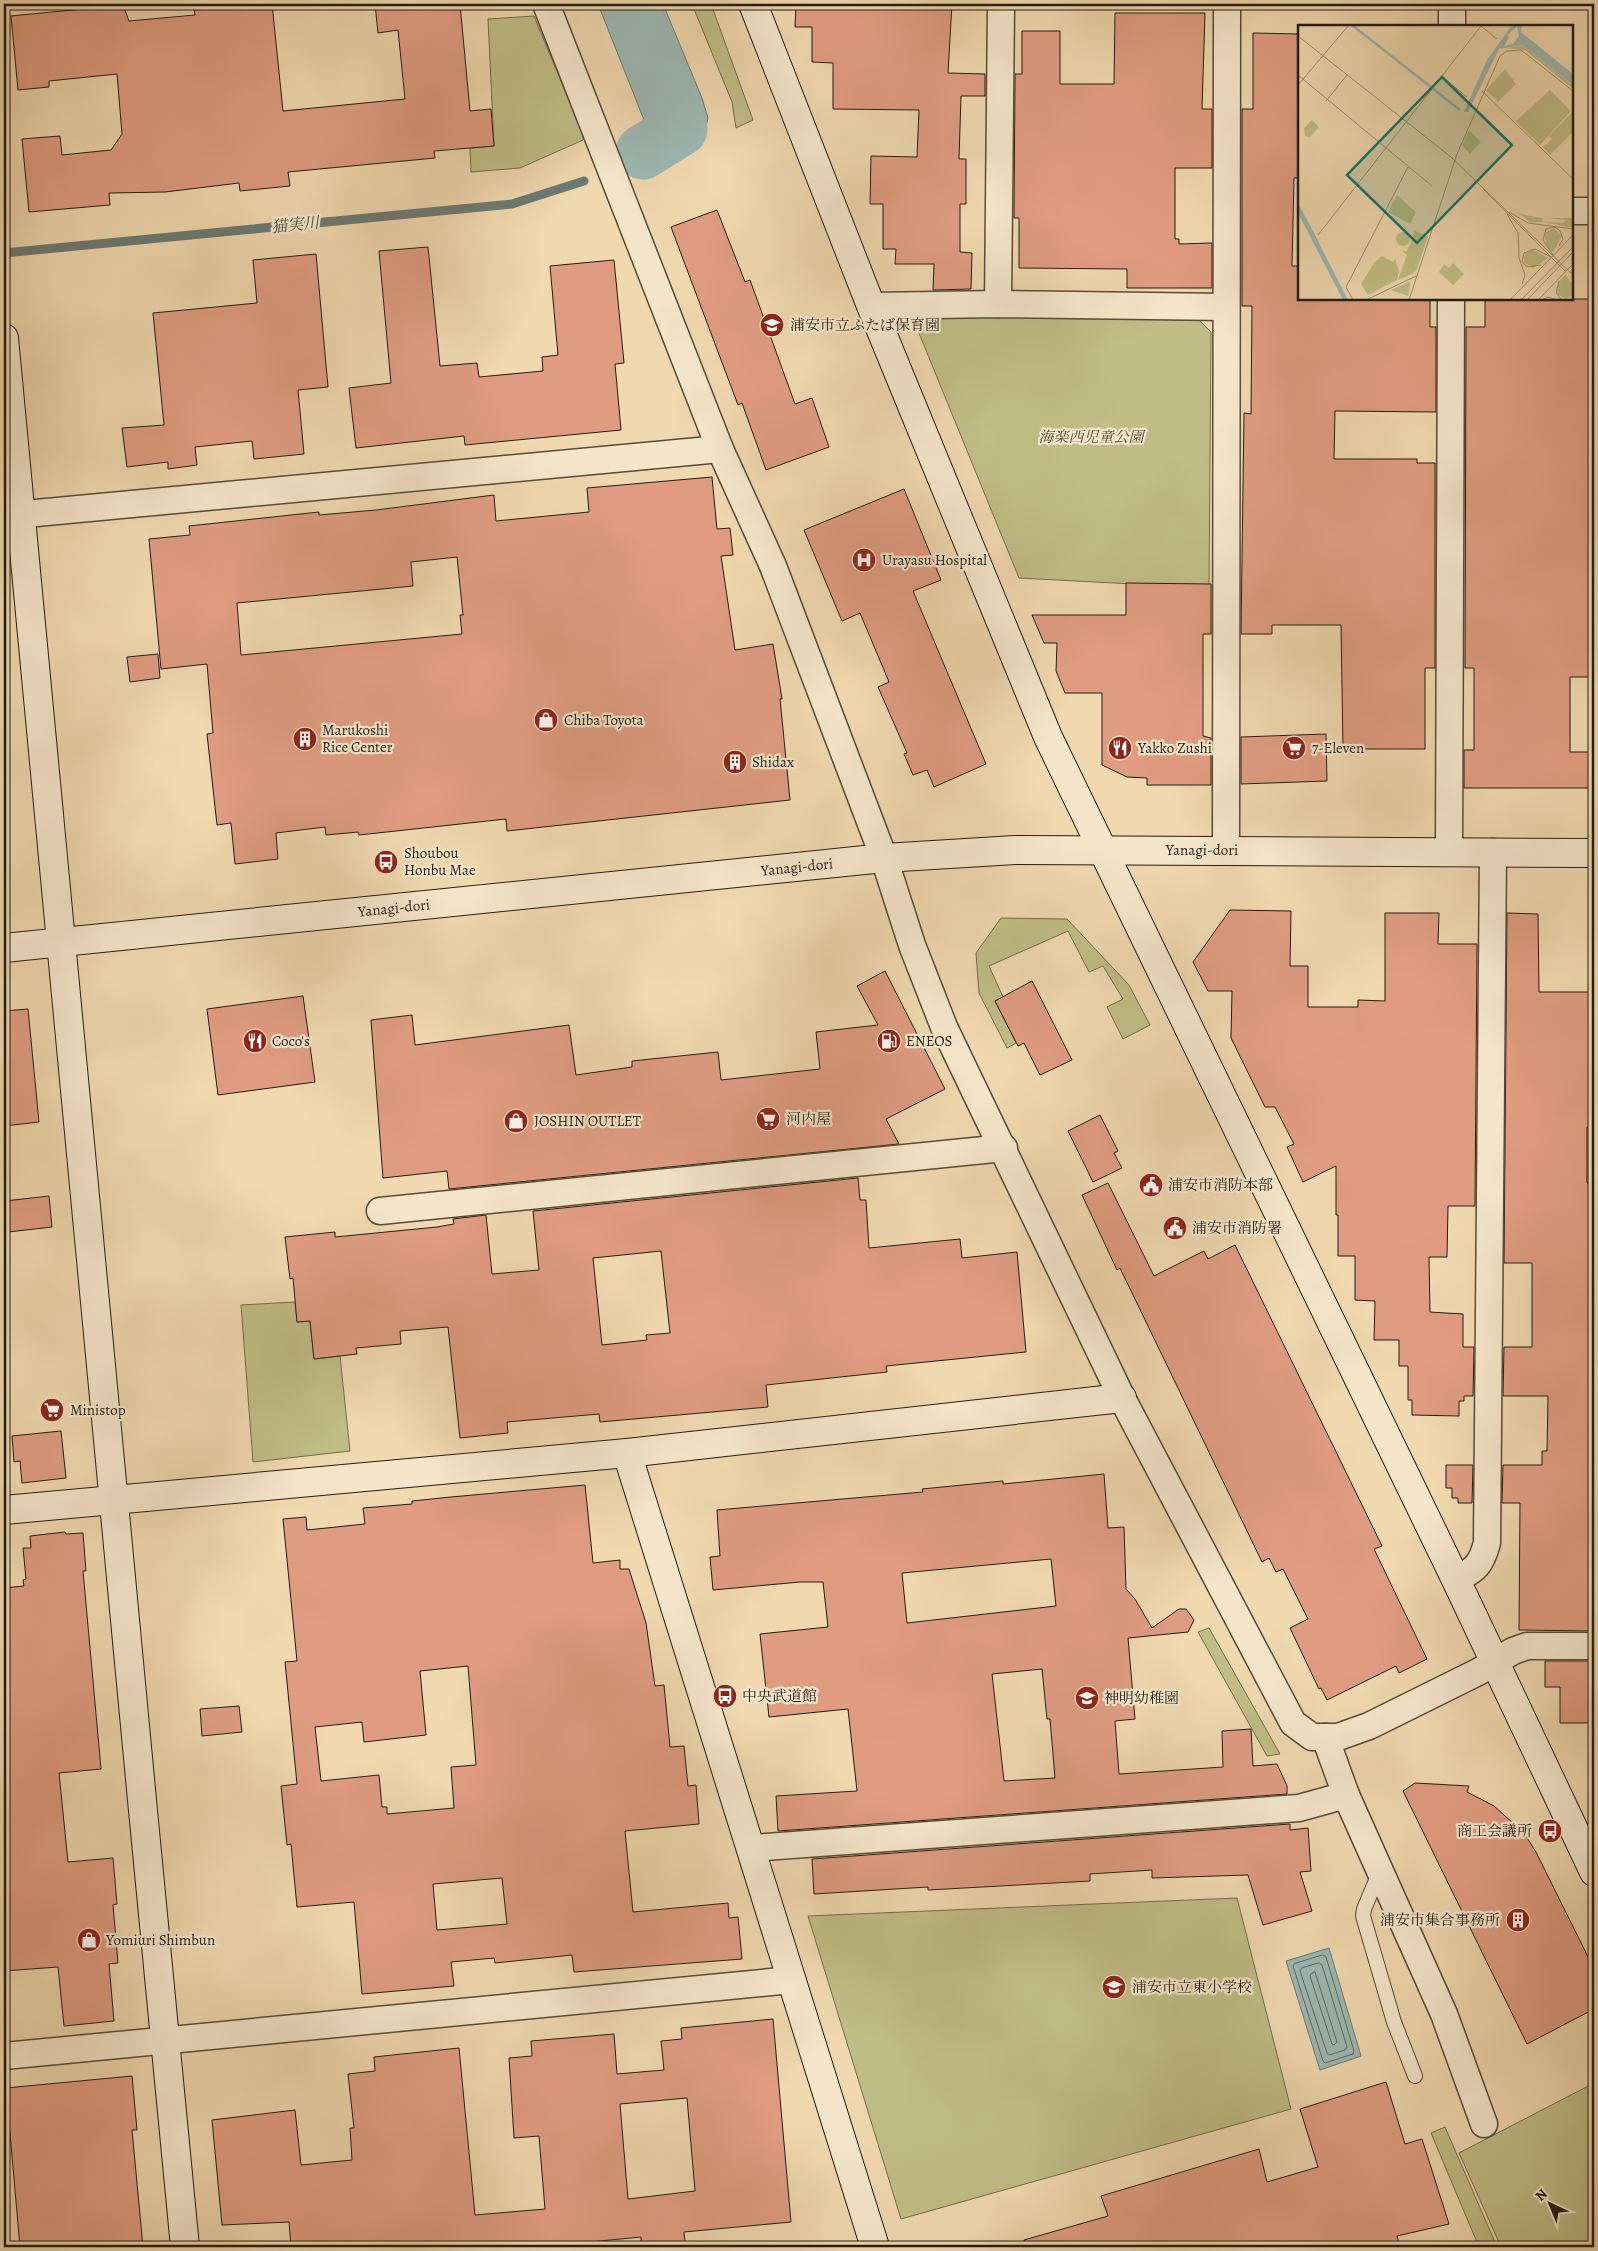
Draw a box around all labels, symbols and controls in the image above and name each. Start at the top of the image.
inset map [1298,25,1573,300]
water label: 猫実川 [270,211,322,238]
school or university icon: 浦安市立ふたば保育園 [759,312,785,338]
place label: 浦安市立ふたば保育園 [790,315,940,335]
park label: 海楽西児童公園 [1038,427,1146,447]
hospital icon: Urayasu Hospital [851,547,877,573]
place label: Urayasu Hospital [882,550,987,570]
shop icon: Chiba Toyota [533,707,559,733]
place label: Chiba Toyota [564,710,644,730]
place label: Marukoshi Rice Center [322,720,393,757]
building icon: Marukoshi Rice Center [292,726,318,752]
restaurant icon: Yakko Zushi [1107,735,1133,761]
supermarket icon: 7-Eleven [1281,735,1307,761]
place label: Yakko Zushi [1137,738,1212,758]
place label: 7-Eleven [1312,738,1364,758]
building icon: Shidax [722,749,748,775]
place label: Shidax [752,752,794,772]
street label: Yanagi-dori [1165,840,1238,860]
place label: Shoubou Honbu Mae [404,843,476,880]
bus stop icon: Shoubou Honbu Mae [373,849,399,875]
street label: Yanagi-dori [759,853,834,881]
street label: Yanagi-dori [356,894,431,922]
restaurant icon: Coco's [242,1028,268,1054]
fuel station icon: ENEOS [876,1028,902,1054]
place label: Coco's [272,1031,310,1051]
place label: ENEOS [906,1031,953,1051]
supermarket icon: 河内屋 [755,1106,781,1132]
shop icon: JOSHIN OUTLET [503,1108,529,1134]
place label: 河内屋 [786,1109,831,1129]
place label: JOSHIN OUTLET [534,1111,642,1131]
public building icon: 浦安市消防本部 [1138,1172,1164,1198]
place label: 浦安市消防本部 [1168,1175,1273,1195]
public building icon: 浦安市消防署 [1162,1215,1188,1241]
place label: 浦安市消防署 [1192,1218,1282,1238]
supermarket icon: Ministop [39,1397,65,1423]
place label: Ministop [70,1400,126,1420]
bus stop icon: 中央武道館 [712,1683,738,1709]
school or university icon: 神明幼稚園 [1074,1685,1100,1711]
place label: 中央武道館 [742,1686,817,1706]
place label: 神明幼稚園 [1104,1688,1179,1708]
bus stop icon: 商工会議所 [1537,1818,1563,1844]
place label: 商工会議所 [1457,1821,1532,1841]
building icon: 浦安市集合事務所 [1505,1907,1531,1933]
place label: 浦安市集合事務所 [1380,1910,1500,1930]
shop icon: Yomiuri Shimbun [76,1927,102,1953]
place label: Yomiuri Shimbun [105,1930,215,1950]
school or university icon: 浦安市立東小学校 [1101,1974,1127,2000]
place label: 浦安市立東小学校 [1132,1977,1252,1997]
north arrow [1526,2178,1576,2228]
text: N [1531,2185,1552,2205]

